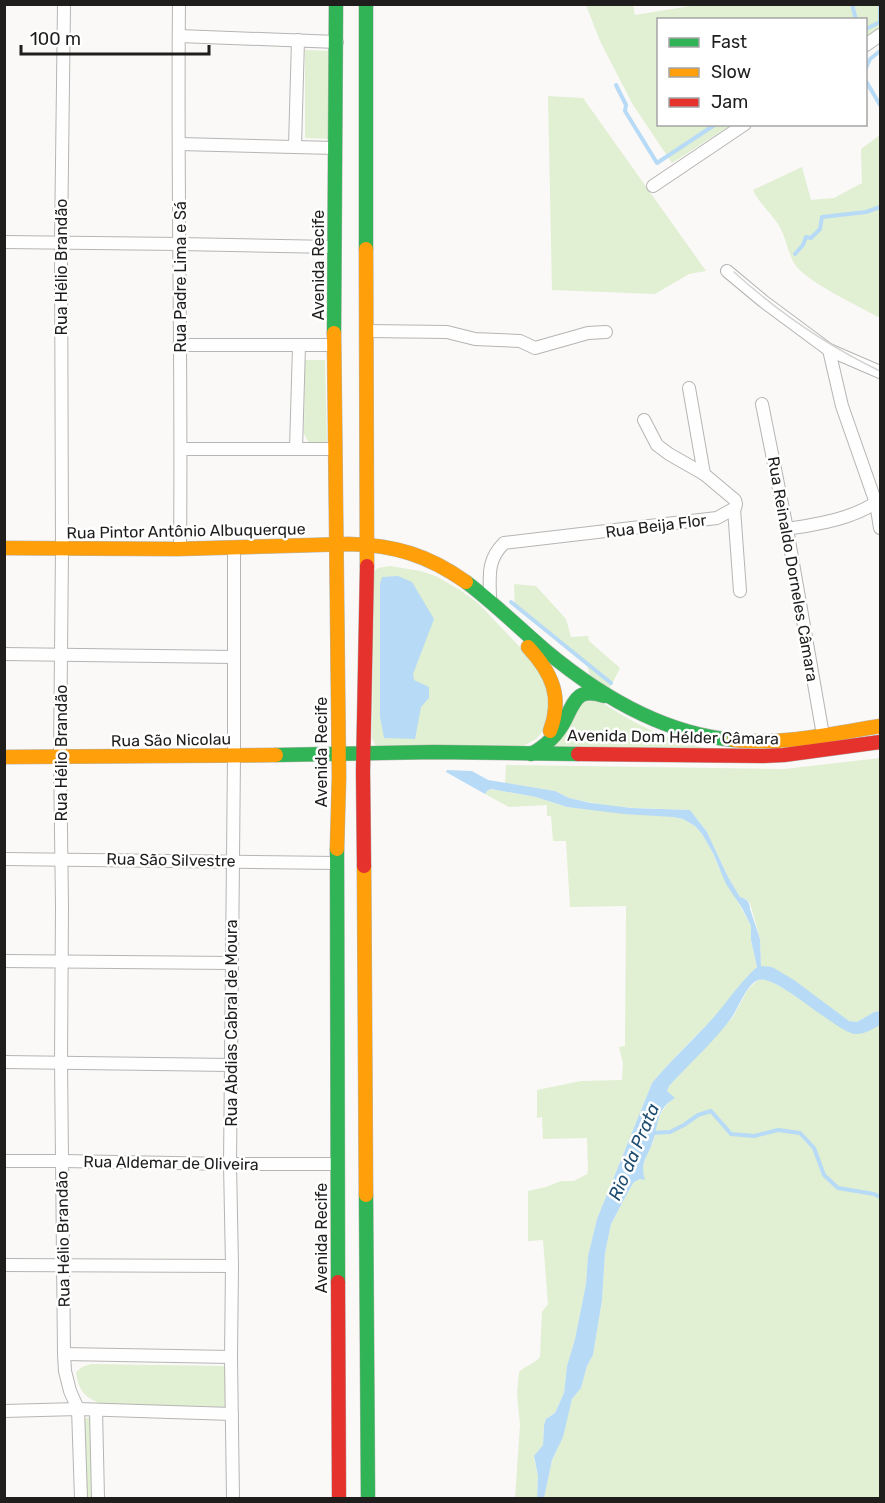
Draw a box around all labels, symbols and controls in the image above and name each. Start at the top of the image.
scale bar [21,18,208,56]
legend [657,18,867,126]
text: 100 m [30,28,81,50]
text: Fast [711,31,747,53]
text: Slow [711,61,751,83]
text: Jam [711,91,748,113]
street label: Rua Hélio Brandão [52,199,71,335]
street label: Rua Padre Lima e Sá [171,201,190,353]
street label: Avenida Recife [309,210,328,320]
street label: Rua Reinaldo Dorneles Câmara [764,455,822,683]
street label: Rua Beija Flor [604,510,708,542]
street label: Rua Pintor Antônio Albuquerque [66,519,306,543]
street label: Rua Hélio Brandão [52,685,71,821]
street label: Avenida Recife [312,697,331,807]
street label: Avenida Dom Hélder Câmara [567,726,779,748]
street label: Rua São Nicolau [111,729,231,751]
street label: Rua São Silvestre [106,849,236,871]
street label: Rua Abdias Cabral de Moura [222,919,241,1127]
water label: Rio da Prata [604,1100,664,1204]
street label: Rua Aldemar de Oliveira [83,1152,259,1174]
street label: Rua Hélio Brandão [52,1170,74,1308]
street label: Avenida Recife [312,1183,331,1293]

